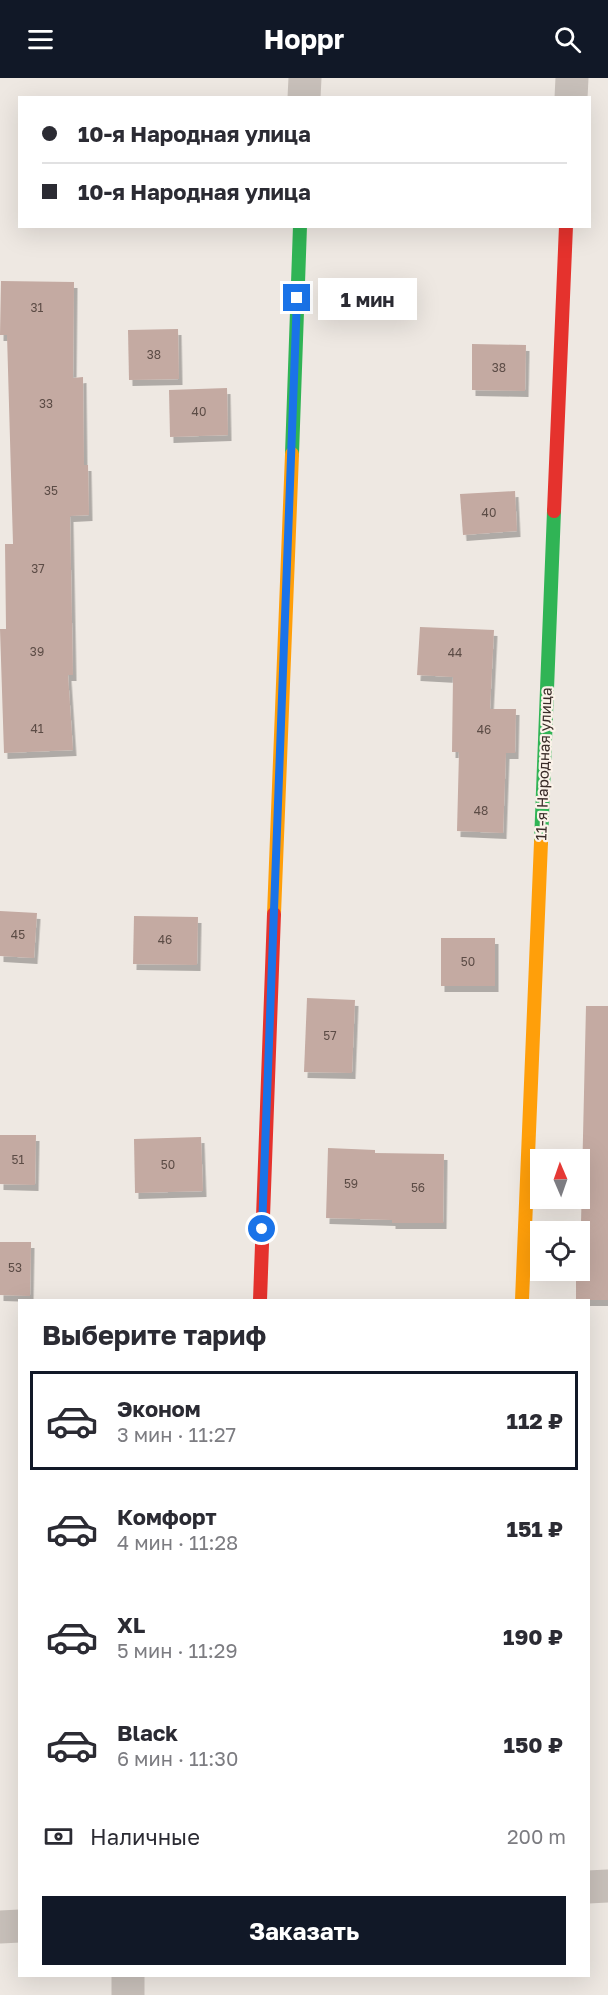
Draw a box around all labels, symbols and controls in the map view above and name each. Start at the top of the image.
icon: menu [24,23,57,56]
text: Hoppr [264,23,344,55]
icon: search [551,23,584,56]
text: 10-я Народная улица [78,120,311,147]
text: 10-я Народная улица [78,178,311,205]
callout: 1 мин [318,277,417,319]
route end [283,284,310,311]
text: 1 мин [340,287,395,311]
house number: 31 [31,300,44,315]
house number: 38 [147,347,161,362]
house number: 38 [492,360,506,375]
house number: 33 [39,396,53,411]
house number: 40 [192,404,206,419]
house number: 35 [44,483,58,498]
house number: 40 [482,505,496,520]
house number: 37 [31,561,45,576]
house number: 39 [30,644,44,659]
house number: 44 [448,645,462,660]
street label: 11-я Народная улица [531,687,555,841]
house number: 41 [30,721,44,736]
house number: 46 [477,722,491,737]
house number: 48 [474,803,488,818]
house number: 45 [11,927,25,942]
house number: 46 [158,932,172,947]
house number: 50 [461,954,475,969]
house number: 57 [323,1028,337,1043]
north arrow [530,1149,590,1209]
map controls [530,1149,590,1281]
house number: 51 [12,1152,25,1167]
house number: 50 [161,1157,175,1172]
house number: 59 [344,1176,358,1191]
house number: 56 [411,1180,425,1195]
route start [248,1215,275,1242]
button: locate [530,1221,590,1281]
house number: 53 [8,1260,22,1275]
text: Выберите тариф [42,1319,266,1351]
icon: car [45,1394,99,1448]
text: Эконом [117,1395,201,1422]
text: 112 ₽ [507,1407,563,1434]
text: 3 мин · 11:27 [117,1422,236,1446]
icon: car [45,1502,99,1556]
text: Комфорт [117,1503,217,1530]
text: 151 ₽ [507,1515,563,1542]
text: 4 мин · 11:28 [117,1530,238,1554]
icon: car [45,1610,99,1664]
text: XL [117,1611,145,1638]
text: 190 ₽ [503,1623,563,1650]
text: 5 мин · 11:29 [117,1638,238,1662]
icon: car [45,1718,99,1772]
text: Black [117,1719,178,1746]
text: 150 ₽ [504,1731,563,1758]
text: 6 мин · 11:30 [117,1746,238,1770]
icon: cash [42,1820,75,1853]
text: Наличные [90,1823,200,1850]
text: 200 m [507,1824,566,1848]
button: Заказать [42,1896,566,1965]

